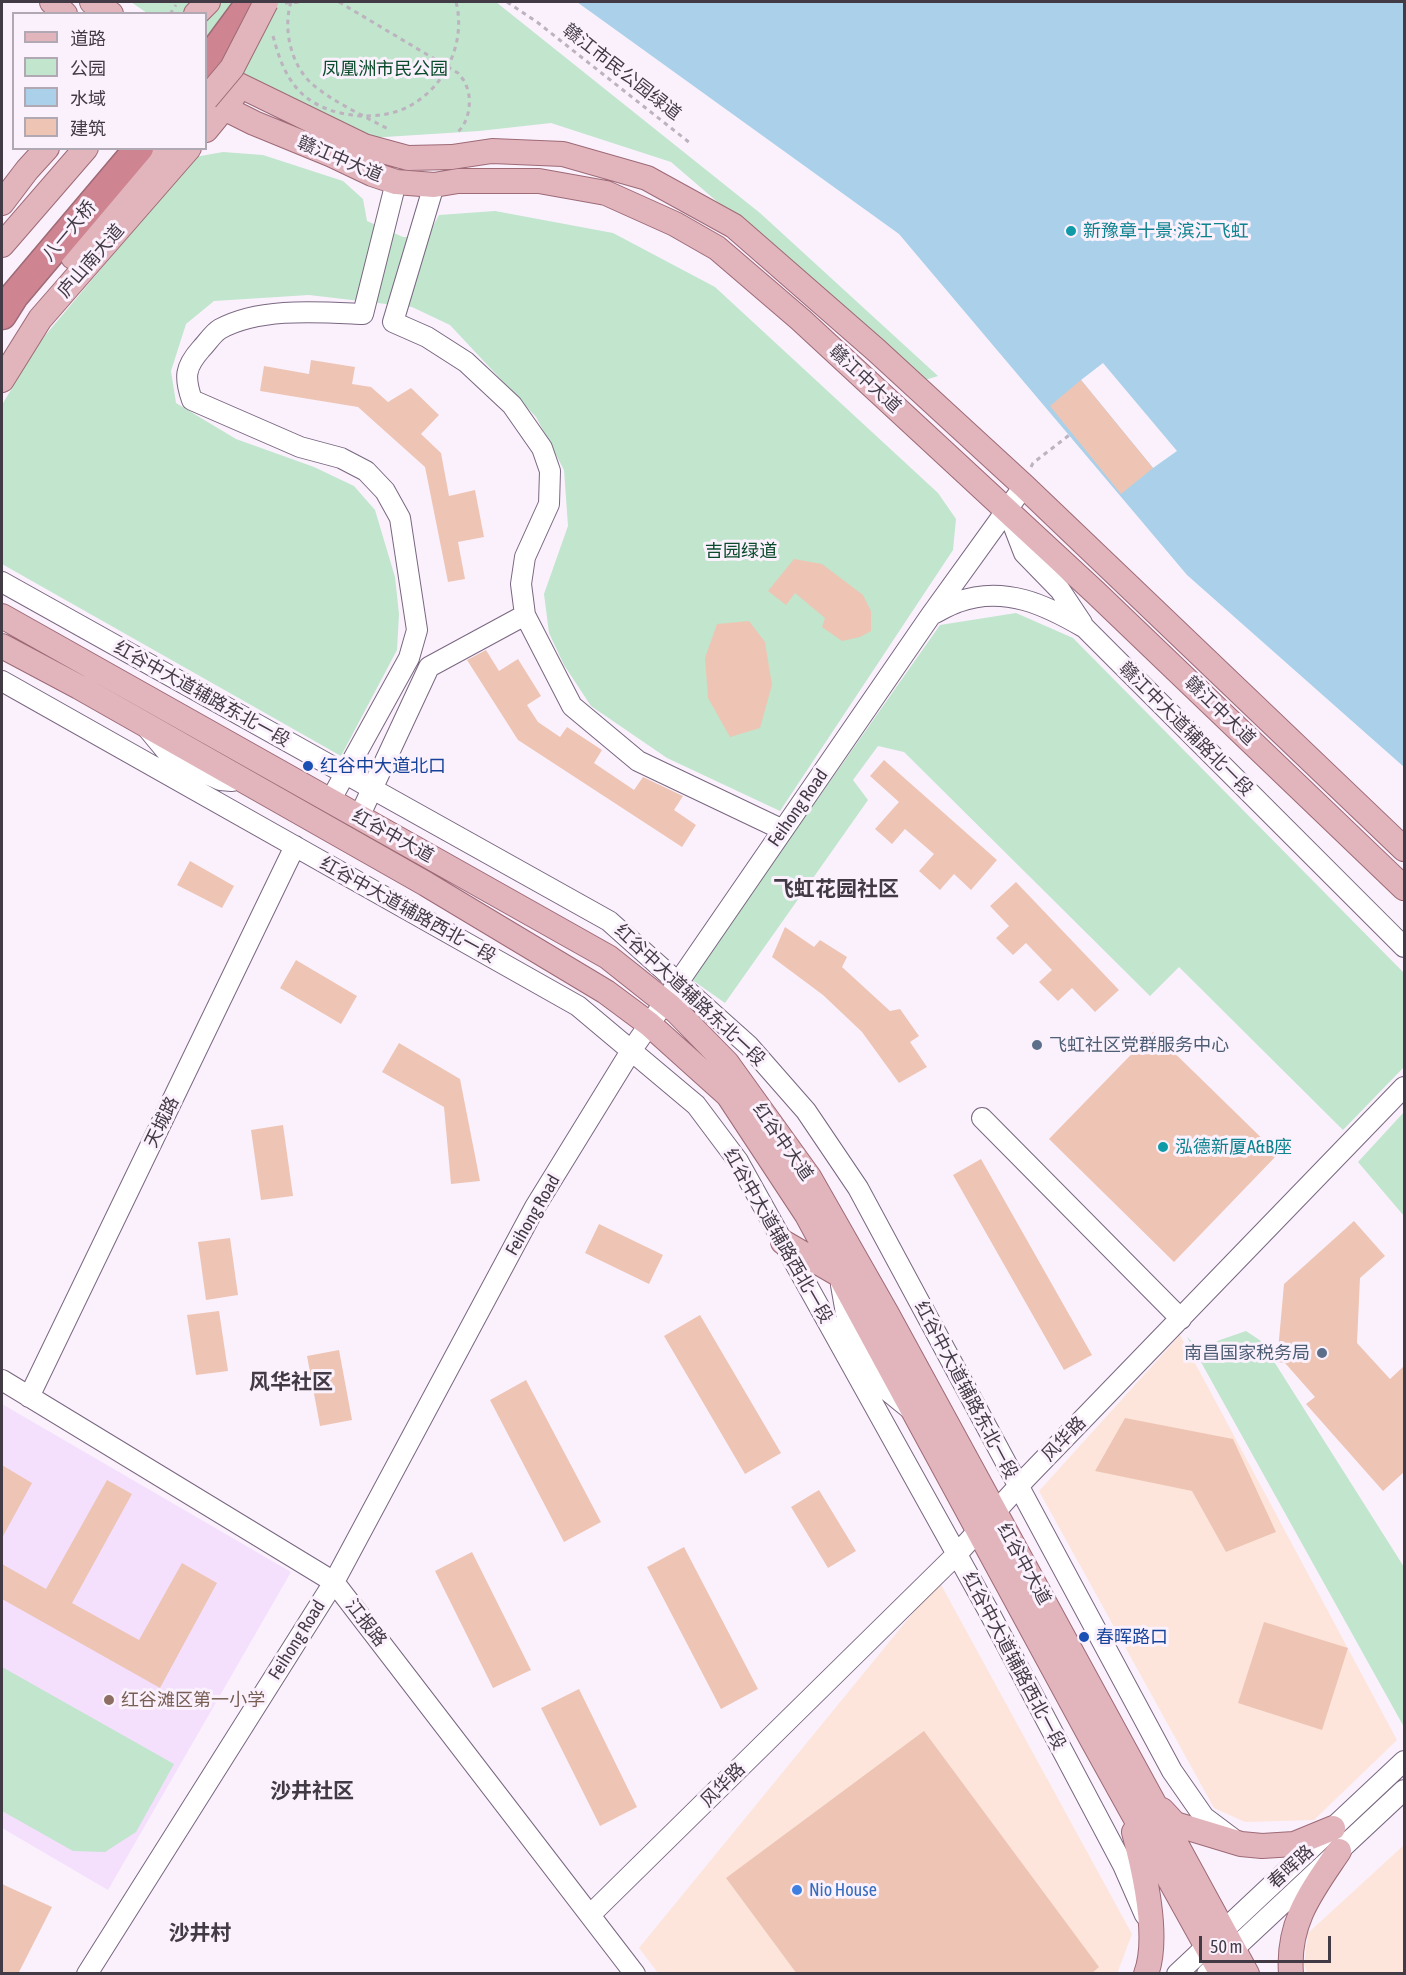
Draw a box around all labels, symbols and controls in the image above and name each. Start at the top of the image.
legend [12,12,207,150]
street label: 赣江市民公园绿道 [559,19,685,125]
text: 道路 [70,28,106,49]
text: 公园 [70,58,106,79]
park label: 凤凰洲市民公园 [322,58,448,80]
text: 水域 [70,88,106,109]
text: 建筑 [70,118,106,139]
street label: 赣江中大道 [294,131,386,187]
street label: 八一大桥 [38,196,100,266]
street label: 庐山南大道 [53,220,129,302]
place label: 新豫章十景·滨江飞虹 [1083,220,1249,242]
marker: 新豫章十景·滨江飞虹 [1064,224,1078,238]
street label: 赣江中大道 [825,340,905,418]
park label: 吉园绿道 [705,540,777,562]
street label: 红谷中大道辅路东北一段 [110,637,294,751]
street label: 赣江中大道辅路北一段 [1115,658,1257,800]
street label: 赣江中大道 [1180,672,1260,750]
place label: 红谷中大道北口 [320,755,446,777]
marker: 红谷中大道北口 [301,759,315,773]
street label: Feihong Road [763,765,833,851]
street label: 红谷中大道 [348,805,438,867]
street label: 红谷中大道辅路西北一段 [316,853,500,967]
district label: 飞虹花园社区 [773,876,899,902]
street label: 红谷中大道辅路东北一段 [610,920,770,1070]
place label: 飞虹社区党群服务中心 [1049,1034,1229,1056]
marker: 飞虹社区党群服务中心 [1030,1038,1044,1052]
street label: 天城路 [140,1093,184,1151]
street label: 红谷中大道 [748,1099,818,1185]
place label: 泓德新厦A&B座 [1175,1136,1292,1158]
marker: 泓德新厦A&B座 [1156,1140,1170,1154]
street label: 红谷中大道辅路西北一段 [719,1145,837,1327]
street label: Feihong Road [501,1171,565,1259]
street label: 红谷中大道辅路东北一段 [910,1298,1022,1482]
place label: 南昌国家税务局 [1184,1342,1310,1364]
marker: 南昌国家税务局 [1315,1346,1329,1360]
district label: 风华社区 [249,1369,333,1395]
street label: 风华路 [1037,1412,1091,1466]
street label: 红谷中大道 [993,1519,1055,1609]
street label: 红谷中大道辅路西北一段 [958,1569,1070,1753]
street label: 江报路 [341,1595,391,1651]
street label: Feihong Road [264,1596,330,1684]
place label: 春晖路口 [1096,1626,1168,1648]
marker: 春晖路口 [1077,1630,1091,1644]
place label: 红谷滩区第一小学 [121,1689,265,1711]
marker: 红谷滩区第一小学 [102,1693,116,1707]
street label: 风华路 [696,1758,750,1812]
district label: 沙井社区 [270,1778,354,1804]
street label: 春晖路 [1264,1841,1318,1893]
place label: Nio House [809,1879,877,1901]
marker: Nio House [790,1883,804,1897]
district label: 沙井村 [169,1920,231,1946]
scale bar [1202,1924,1334,1962]
text: 50 m [1210,1936,1242,1957]

